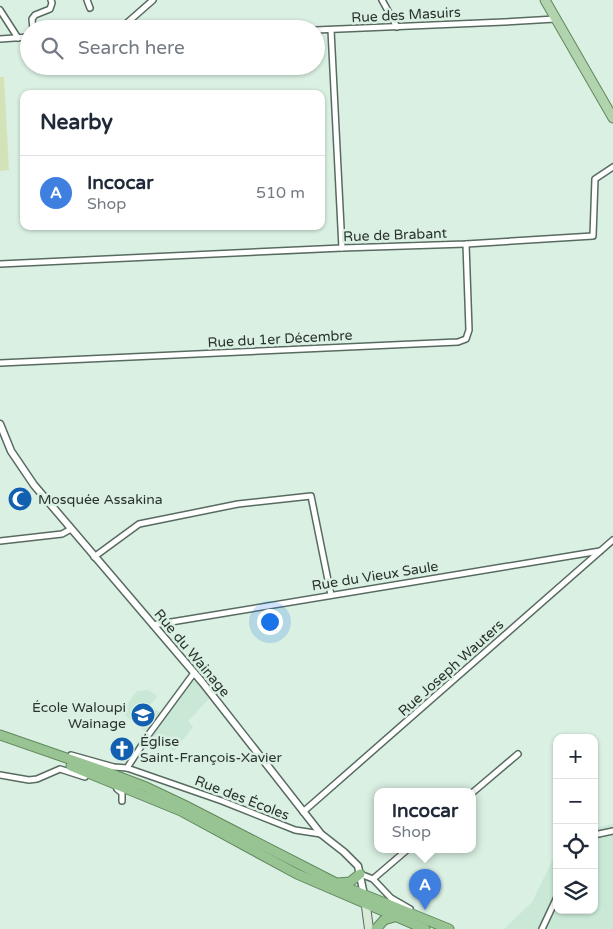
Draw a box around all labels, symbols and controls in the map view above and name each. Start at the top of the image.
street label: Rue des Masuirs [351,4,461,26]
search box [20,20,325,75]
icon: search [38,34,66,62]
text: Search here [78,37,185,59]
text: Nearby [40,110,113,135]
text: Incocar [87,172,153,194]
text: A [50,183,62,203]
text: 510 m [256,183,305,203]
text: Shop [87,194,126,214]
street label: Rue de Brabant [343,225,448,245]
street label: Rue du 1er Décembre [207,327,353,351]
mosque icon: Mosquée Assakina [7,486,33,512]
place label: Mosquée Assakina [38,491,163,508]
street label: Rue du Vieux Saule [310,558,440,594]
street label: Rue du Wainage [150,606,234,700]
your location [257,609,283,635]
street label: Rue Joseph Wauters [395,616,507,720]
place label: École Waloupi Wainage [32,699,126,732]
school or university icon: École Waloupi Wainage [130,702,156,728]
place label: Église Saint-François-Xavier [140,733,283,766]
map controls [553,734,598,914]
button: + [553,734,598,779]
church icon: Église Saint-François-Xavier [109,736,135,762]
street label: Rue des Écoles [192,772,292,824]
button: − [553,779,598,824]
popup [374,788,476,853]
text: Incocar [392,800,458,822]
text: Shop [392,822,431,842]
button: locate [553,824,598,869]
pin: A [409,869,441,910]
button: layers [553,869,598,914]

